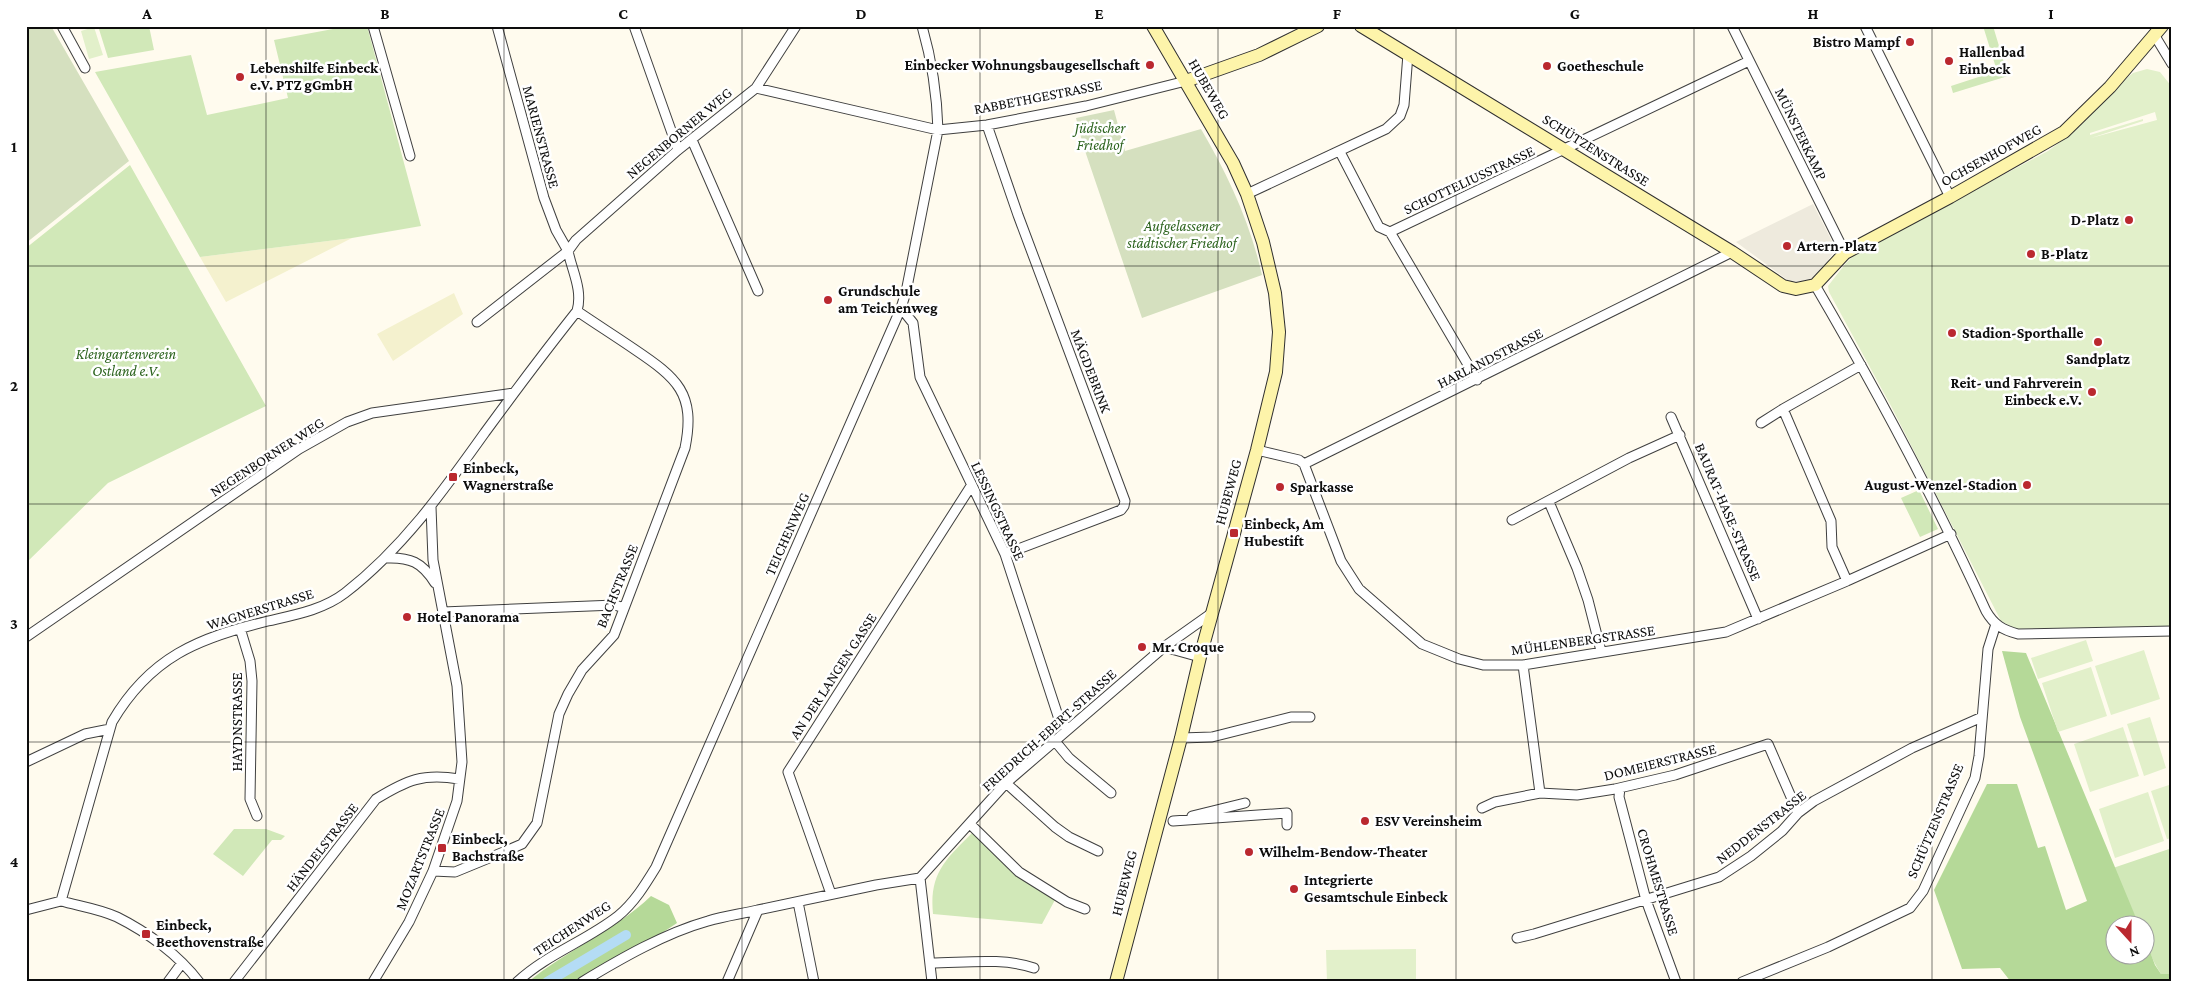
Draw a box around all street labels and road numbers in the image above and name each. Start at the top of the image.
street label: HUBEWEG [1185,56,1233,122]
street label: RABBETHGESTRASSE [973,77,1103,117]
street label: MARIENSTRASSE [520,84,562,190]
street label: NEGENBORNER WEG [623,84,735,182]
street label: MÜNSTERKAMP [1772,85,1830,183]
street label: SCHÜTZENSTRASSE [1540,111,1652,189]
street label: OCHSENHOFWEG [1938,121,2044,189]
street label: SCHOTTELIUSSTRASSE [1401,143,1537,217]
street label: HARLANDSTRASSE [1435,325,1545,391]
street label: MÄGDEBRINK [1068,327,1114,415]
street label: NEGENBORNER WEG [207,414,327,500]
street label: BAURAT-HASE-STRASSE [1692,441,1764,583]
street label: HUBEWEG [1212,458,1244,526]
street label: LESSINGSTRASSE [968,459,1028,563]
street label: TEICHENWEG [762,490,812,578]
street label: BACHSTRASSE [593,542,641,630]
street label: WAGNERSTRASSE [205,585,315,633]
street label: AN DER LANGEN GASSE [786,610,880,742]
street label: MÜHLENBERGSTRASSE [1510,622,1656,658]
street label: FRIEDRICH-EBERT-STRASSE [979,666,1119,794]
street label: HAYDNSTRASSE [229,672,245,772]
street label: DOMEIERSTRASSE [1602,740,1718,784]
street label: SCHÜTZENSTRASSE [1904,761,1966,881]
street label: NEDDENSTRASSE [1713,787,1809,867]
street label: HÄNDELSTRASSE [283,800,361,894]
street label: MOZARTSTRASSE [392,806,448,912]
street label: CROHMESTRASSE [1634,827,1682,937]
street label: HUBEWEG [1108,849,1140,917]
street label: TEICHENWEG [530,897,614,959]

